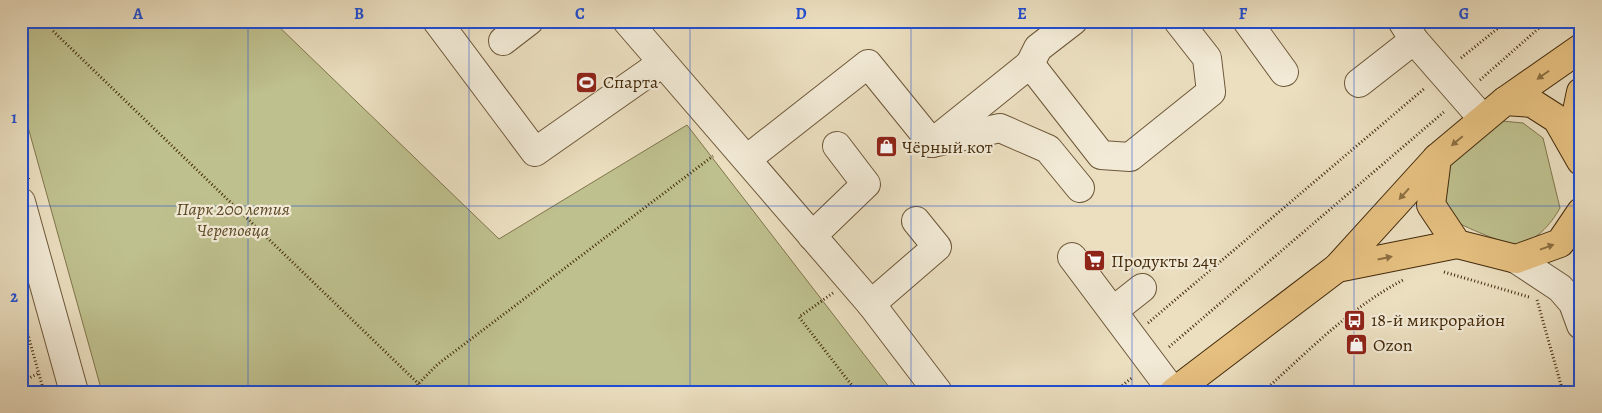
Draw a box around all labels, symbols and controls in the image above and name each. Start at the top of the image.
text: A [132,3,144,25]
text: B [354,3,364,25]
text: C [575,3,585,25]
text: D [795,3,807,25]
text: E [1017,3,1027,25]
text: F [1239,3,1248,25]
text: G [1459,3,1469,25]
sports icon: Спарта [575,70,599,94]
place label: Спарта [603,70,659,94]
one-way arrow [1536,70,1550,80]
text: 1 [11,107,17,129]
shop icon: Чёрный кот [874,135,898,159]
place label: Чёрный кот [902,135,993,159]
one-way arrow [1452,135,1464,147]
one-way arrow [1398,188,1410,200]
park label: Парк 200 летия Череповца [176,197,290,242]
one-way arrow [1540,243,1555,251]
supermarket icon: Продукты 24ч [1083,249,1107,273]
place label: Продукты 24ч [1111,249,1218,273]
one-way arrow [1377,254,1392,262]
text: 2 [10,286,18,308]
bus stop icon: 18-й микрорайон [1343,308,1367,332]
place label: 18-й микрорайон [1371,308,1505,332]
shop icon: Ozon [1345,333,1369,357]
place label: Ozon [1373,333,1413,357]

